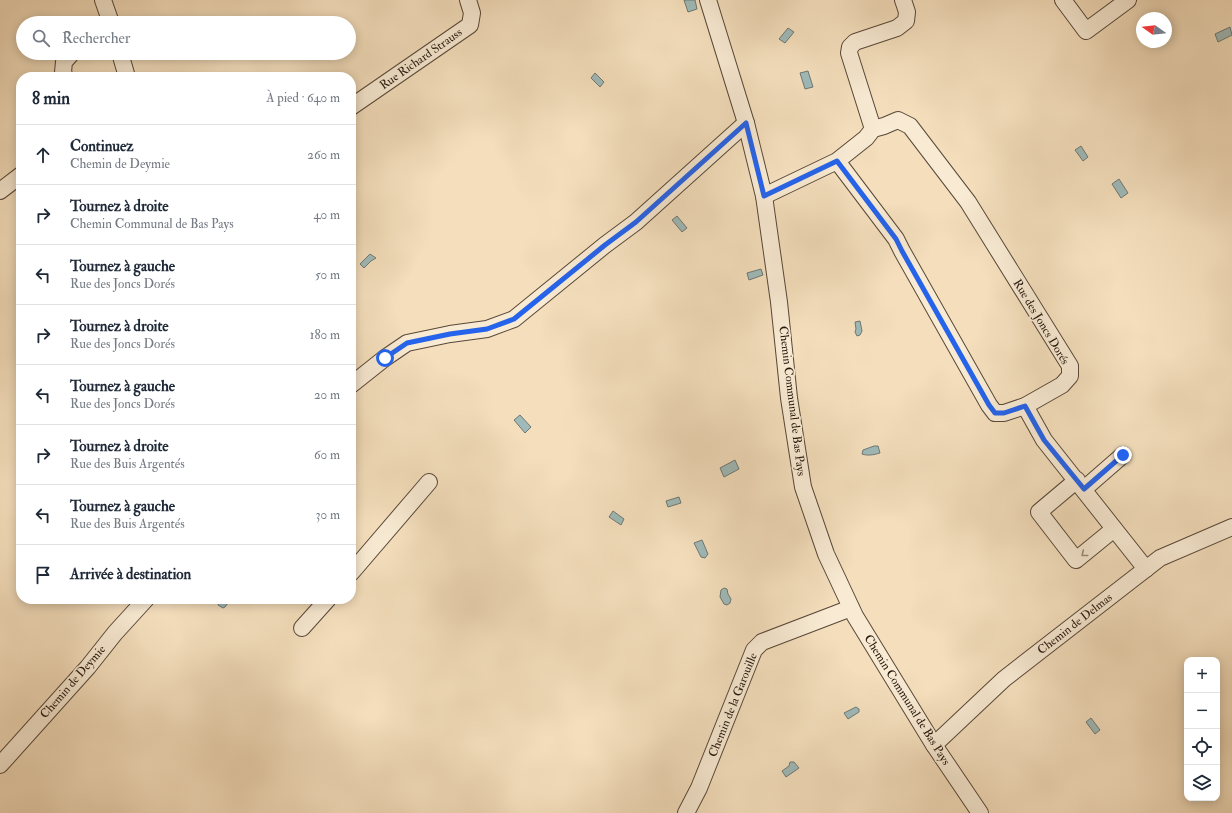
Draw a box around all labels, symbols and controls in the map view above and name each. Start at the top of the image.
north arrow [1136,12,1172,48]
search box [16,16,356,60]
street label: Rue Richard Strauss [377,25,465,93]
icon: search [30,27,52,49]
text: Rechercher [62,29,130,48]
text: 8 min [32,88,70,109]
text: À pied · 640 m [266,90,340,106]
text: Continuez [70,137,134,156]
icon: ahead [32,144,54,166]
text: 260 m [307,147,340,163]
text: Chemin de Deymie [70,156,170,172]
text: Tournez à droite [70,197,169,216]
icon: right [32,204,54,226]
text: 40 m [314,207,340,223]
text: Chemin Communal de Bas Pays [70,216,234,232]
text: Tournez à gauche [70,257,175,276]
icon: left [32,264,54,286]
text: 50 m [315,267,340,283]
text: Rue des Joncs Dorés [70,276,175,292]
street label: Rue des Joncs Dorés [1010,277,1072,367]
text: Tournez à droite [70,317,169,336]
icon: right [32,324,54,346]
street label: Chemin Communal de Bas Pays [775,325,809,477]
text: 180 m [310,327,340,343]
text: Rue des Joncs Dorés [70,336,175,352]
route start [376,349,394,367]
text: Tournez à gauche [70,377,175,396]
icon: left [32,384,54,406]
text: 20 m [314,387,340,403]
text: Rue des Joncs Dorés [70,396,175,412]
text: Tournez à droite [70,437,169,456]
icon: right [32,444,54,466]
route end [1114,446,1132,464]
text: 60 m [314,447,340,463]
text: Rue des Buis Argentés [70,456,185,472]
text: Tournez à gauche [70,497,175,516]
icon: left [32,504,54,526]
text: 30 m [316,507,340,523]
text: Rue des Buis Argentés [70,516,185,532]
one-way arrow [1082,549,1089,556]
icon: arrive [32,564,54,586]
text: Arrivée à destination [70,565,191,584]
street label: Chemin de Delmas [1035,590,1115,658]
street label: Chemin Communal de Bas Pays [861,632,953,768]
street label: Chemin de Deymie [37,642,109,722]
street label: Chemin de la Garouille [705,651,761,759]
map controls [1184,657,1220,801]
button: + [1184,657,1220,693]
button: − [1184,693,1220,729]
button: locate [1184,729,1220,765]
button: layers [1184,765,1220,801]

